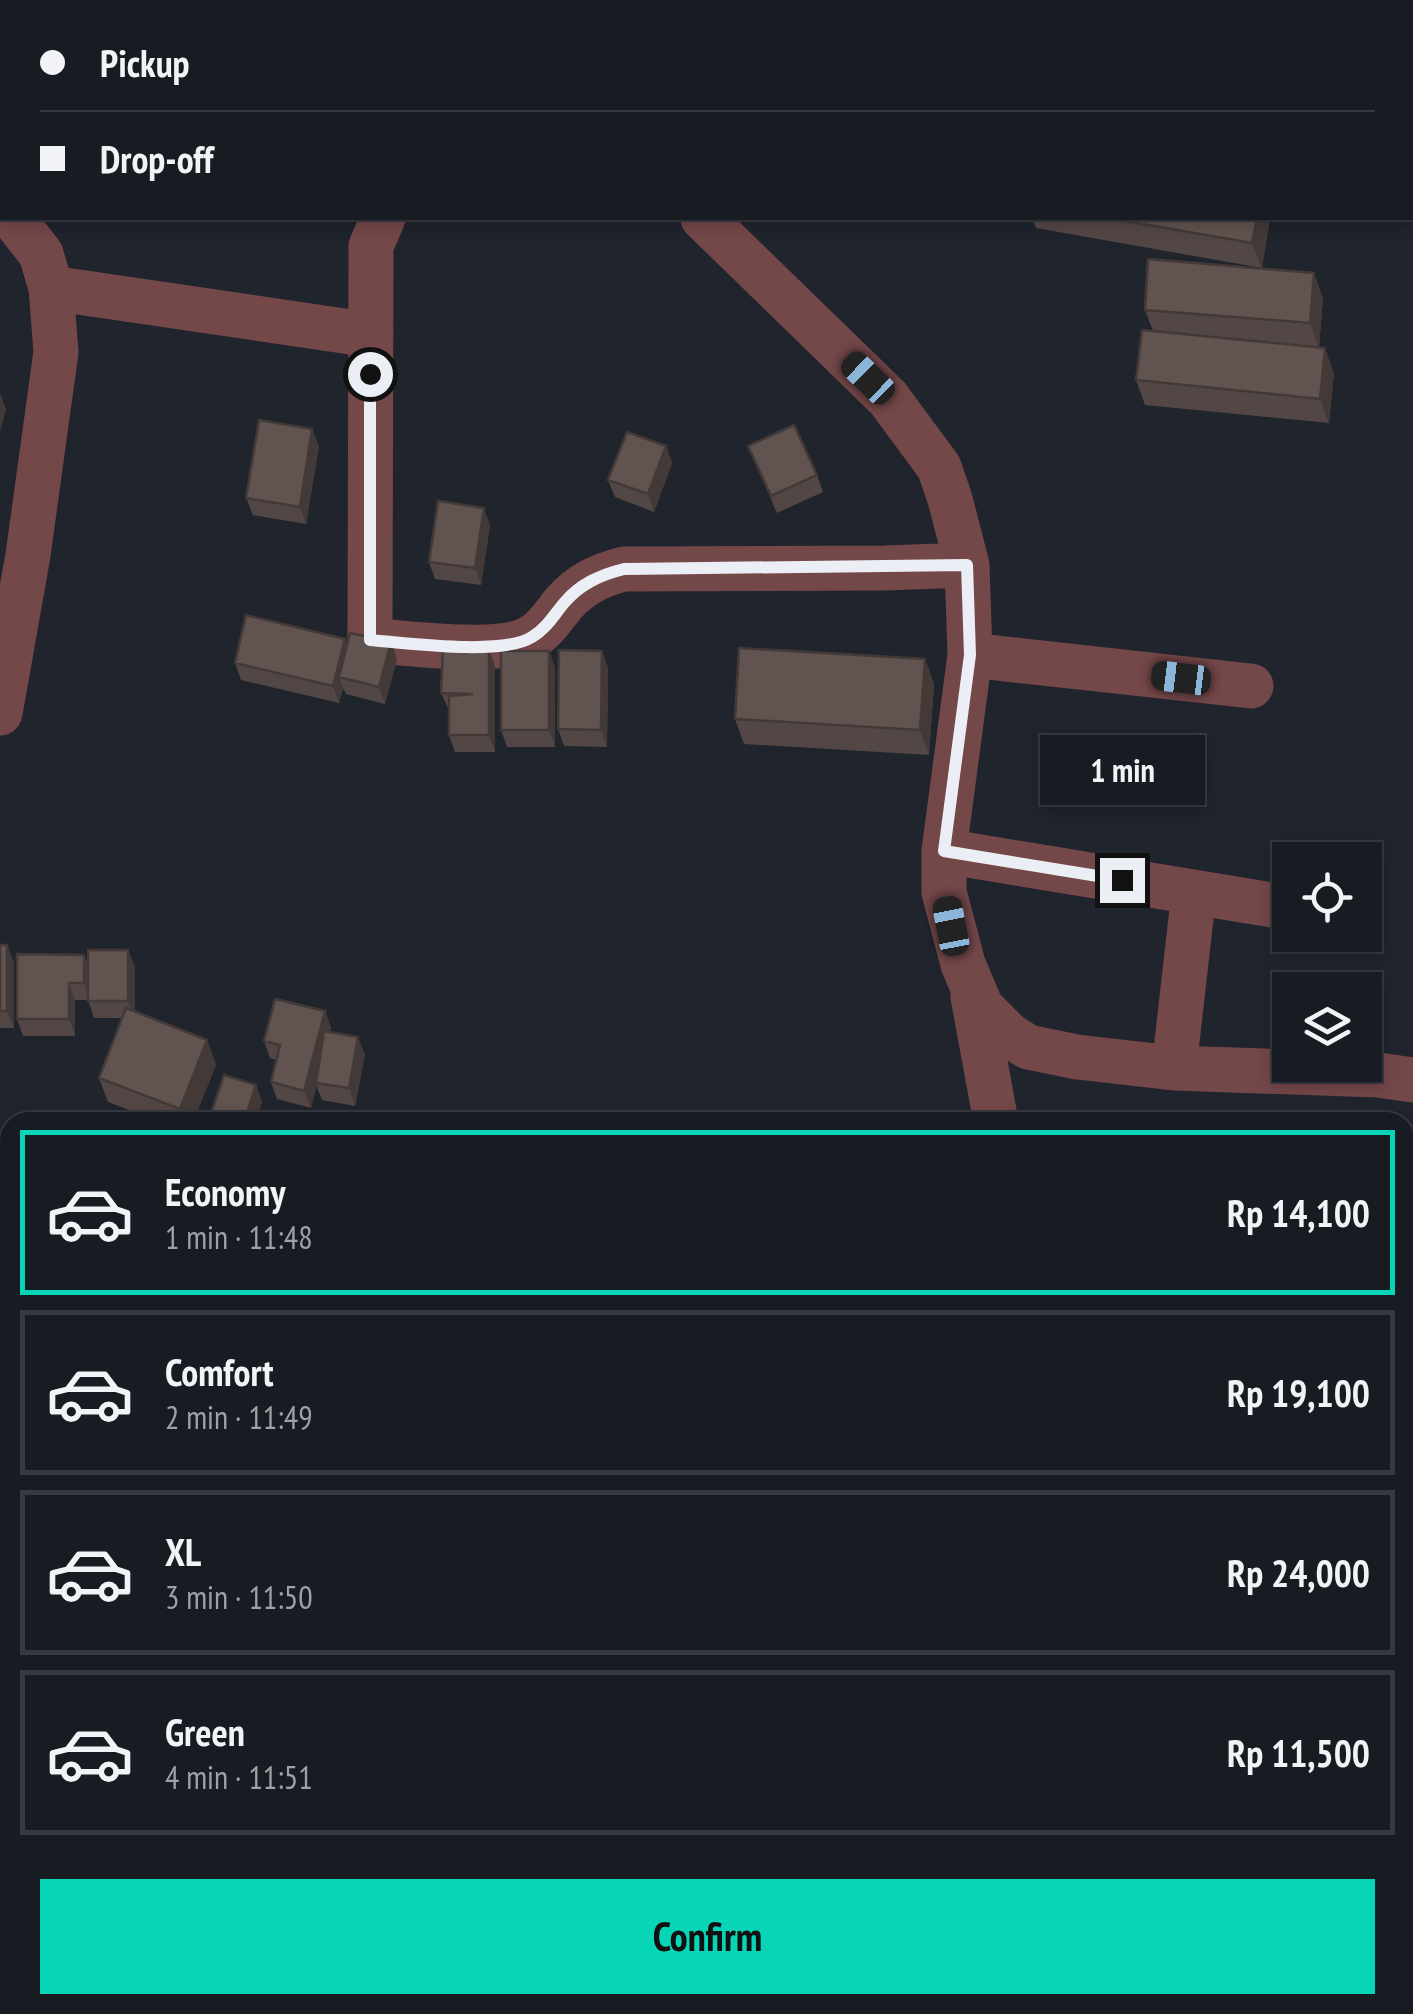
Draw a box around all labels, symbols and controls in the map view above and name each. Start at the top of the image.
text: Pickup [100,38,190,87]
text: Drop-off [100,134,214,183]
car [836,346,900,410]
route start [348,352,393,397]
car [1149,659,1213,697]
callout: 1 min [1040,735,1204,805]
text: 1 min [1090,749,1155,791]
map controls [1272,842,1382,1082]
button: locate [1272,842,1382,952]
route end [1100,858,1145,903]
car [931,894,971,958]
button: layers [1272,972,1382,1082]
text: Economy [165,1167,285,1216]
icon: car [45,1168,135,1258]
text: Rp 14,100 [1227,1188,1370,1237]
text: 1 min · 11:48 [165,1216,313,1258]
text: Comfort [165,1347,274,1396]
icon: car [45,1348,135,1438]
text: Rp 19,100 [1227,1368,1370,1417]
text: 2 min · 11:49 [165,1396,313,1438]
text: XL [165,1527,201,1576]
icon: car [45,1528,135,1618]
text: Rp 24,000 [1227,1548,1370,1597]
text: 3 min · 11:50 [165,1576,313,1618]
text: Green [165,1707,245,1756]
icon: car [45,1708,135,1798]
text: Rp 11,500 [1227,1728,1370,1777]
text: 4 min · 11:51 [165,1756,313,1798]
button: Confirm [40,1879,1375,1994]

